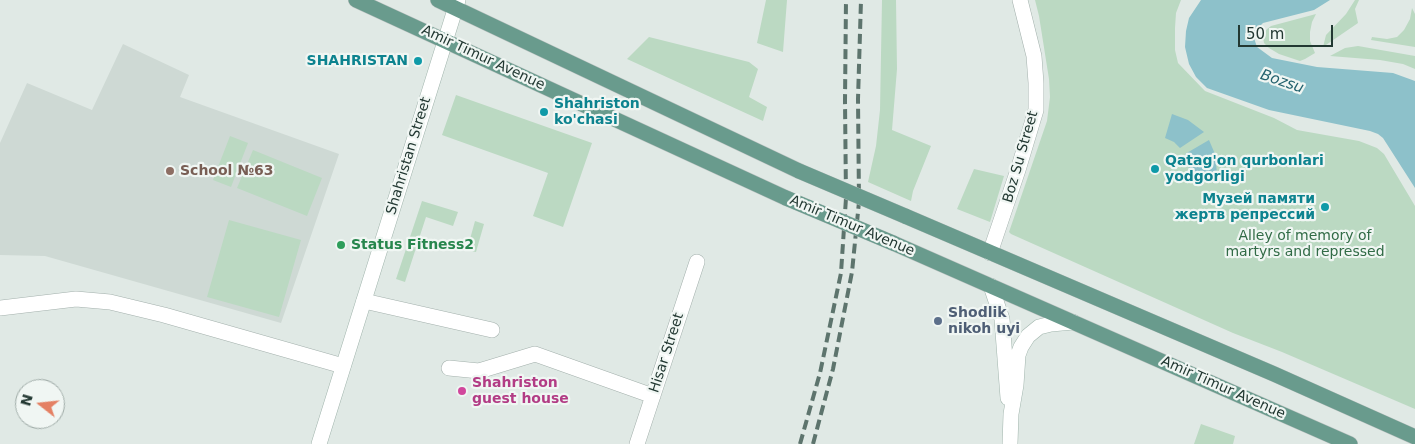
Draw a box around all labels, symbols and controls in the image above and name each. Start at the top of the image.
scale bar [1240,15,1335,47]
street label: Amir Timur Avenue [419,22,547,94]
text: 50 m [1246,25,1284,43]
place label: SHAHRISTAN [307,53,408,69]
marker: SHAHRISTAN [412,55,424,67]
water label: Bozsu [1258,66,1306,98]
street label: Shahristan Street [383,95,435,217]
place label: Shahriston ko'chasi [554,96,640,128]
marker: Shahriston ko'chasi [538,106,550,118]
street label: Boz Su Street [1000,109,1042,205]
place label: Qatag'on qurbonlari yodgorligi [1165,153,1324,186]
place label: School №63 [180,163,274,179]
marker: Qatag'on qurbonlari yodgorligi [1149,163,1161,175]
marker: School №63 [164,165,176,177]
place label: Музей памяти жертв репрессий [1175,191,1315,223]
street label: Amir Timur Avenue [787,192,917,260]
marker: Музей памяти жертв репрессий [1319,201,1331,213]
park label: Alley of memory of martyrs and repressed [1225,228,1385,260]
place label: Status Fitness2 [351,237,474,253]
marker: Status Fitness2 [335,239,347,251]
place label: Shodlik nikoh uyi [948,305,1020,338]
street label: Hisar Street [646,311,688,395]
marker: Shodlik nikoh uyi [932,315,944,327]
street label: Amir Timur Avenue [1158,353,1288,423]
place label: Shahriston guest house [472,375,569,408]
north arrow [15,379,65,429]
marker: Shahriston guest house [456,385,468,397]
text: N [17,392,36,408]

